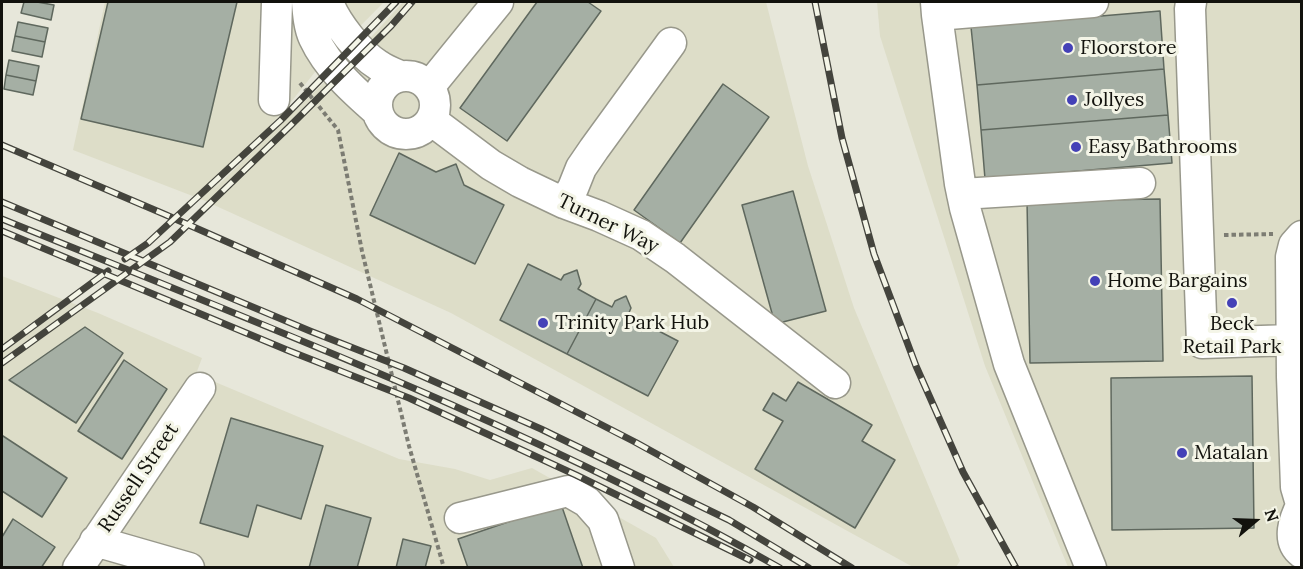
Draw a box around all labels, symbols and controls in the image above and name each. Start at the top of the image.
place label: Floorstore [1080,36,1177,60]
marker: Floorstore [1061,41,1075,55]
place label: Jollyes [1084,88,1144,112]
marker: Jollyes [1065,93,1079,107]
place label: Easy Bathrooms [1088,135,1237,159]
marker: Easy Bathrooms [1069,140,1083,154]
street label: Turner Way [553,189,663,259]
place label: Home Bargains [1107,269,1248,293]
marker: Home Bargains [1088,274,1102,288]
marker: Beck Retail Park [1225,296,1239,310]
place label: Trinity Park Hub [555,311,709,335]
place label: Beck Retail Park [1182,312,1282,359]
marker: Trinity Park Hub [536,316,550,330]
street label: Russell Street [94,419,184,537]
place label: Matalan [1194,441,1268,465]
marker: Matalan [1175,446,1189,460]
north arrow [1225,491,1285,551]
text: N [1261,506,1283,524]

